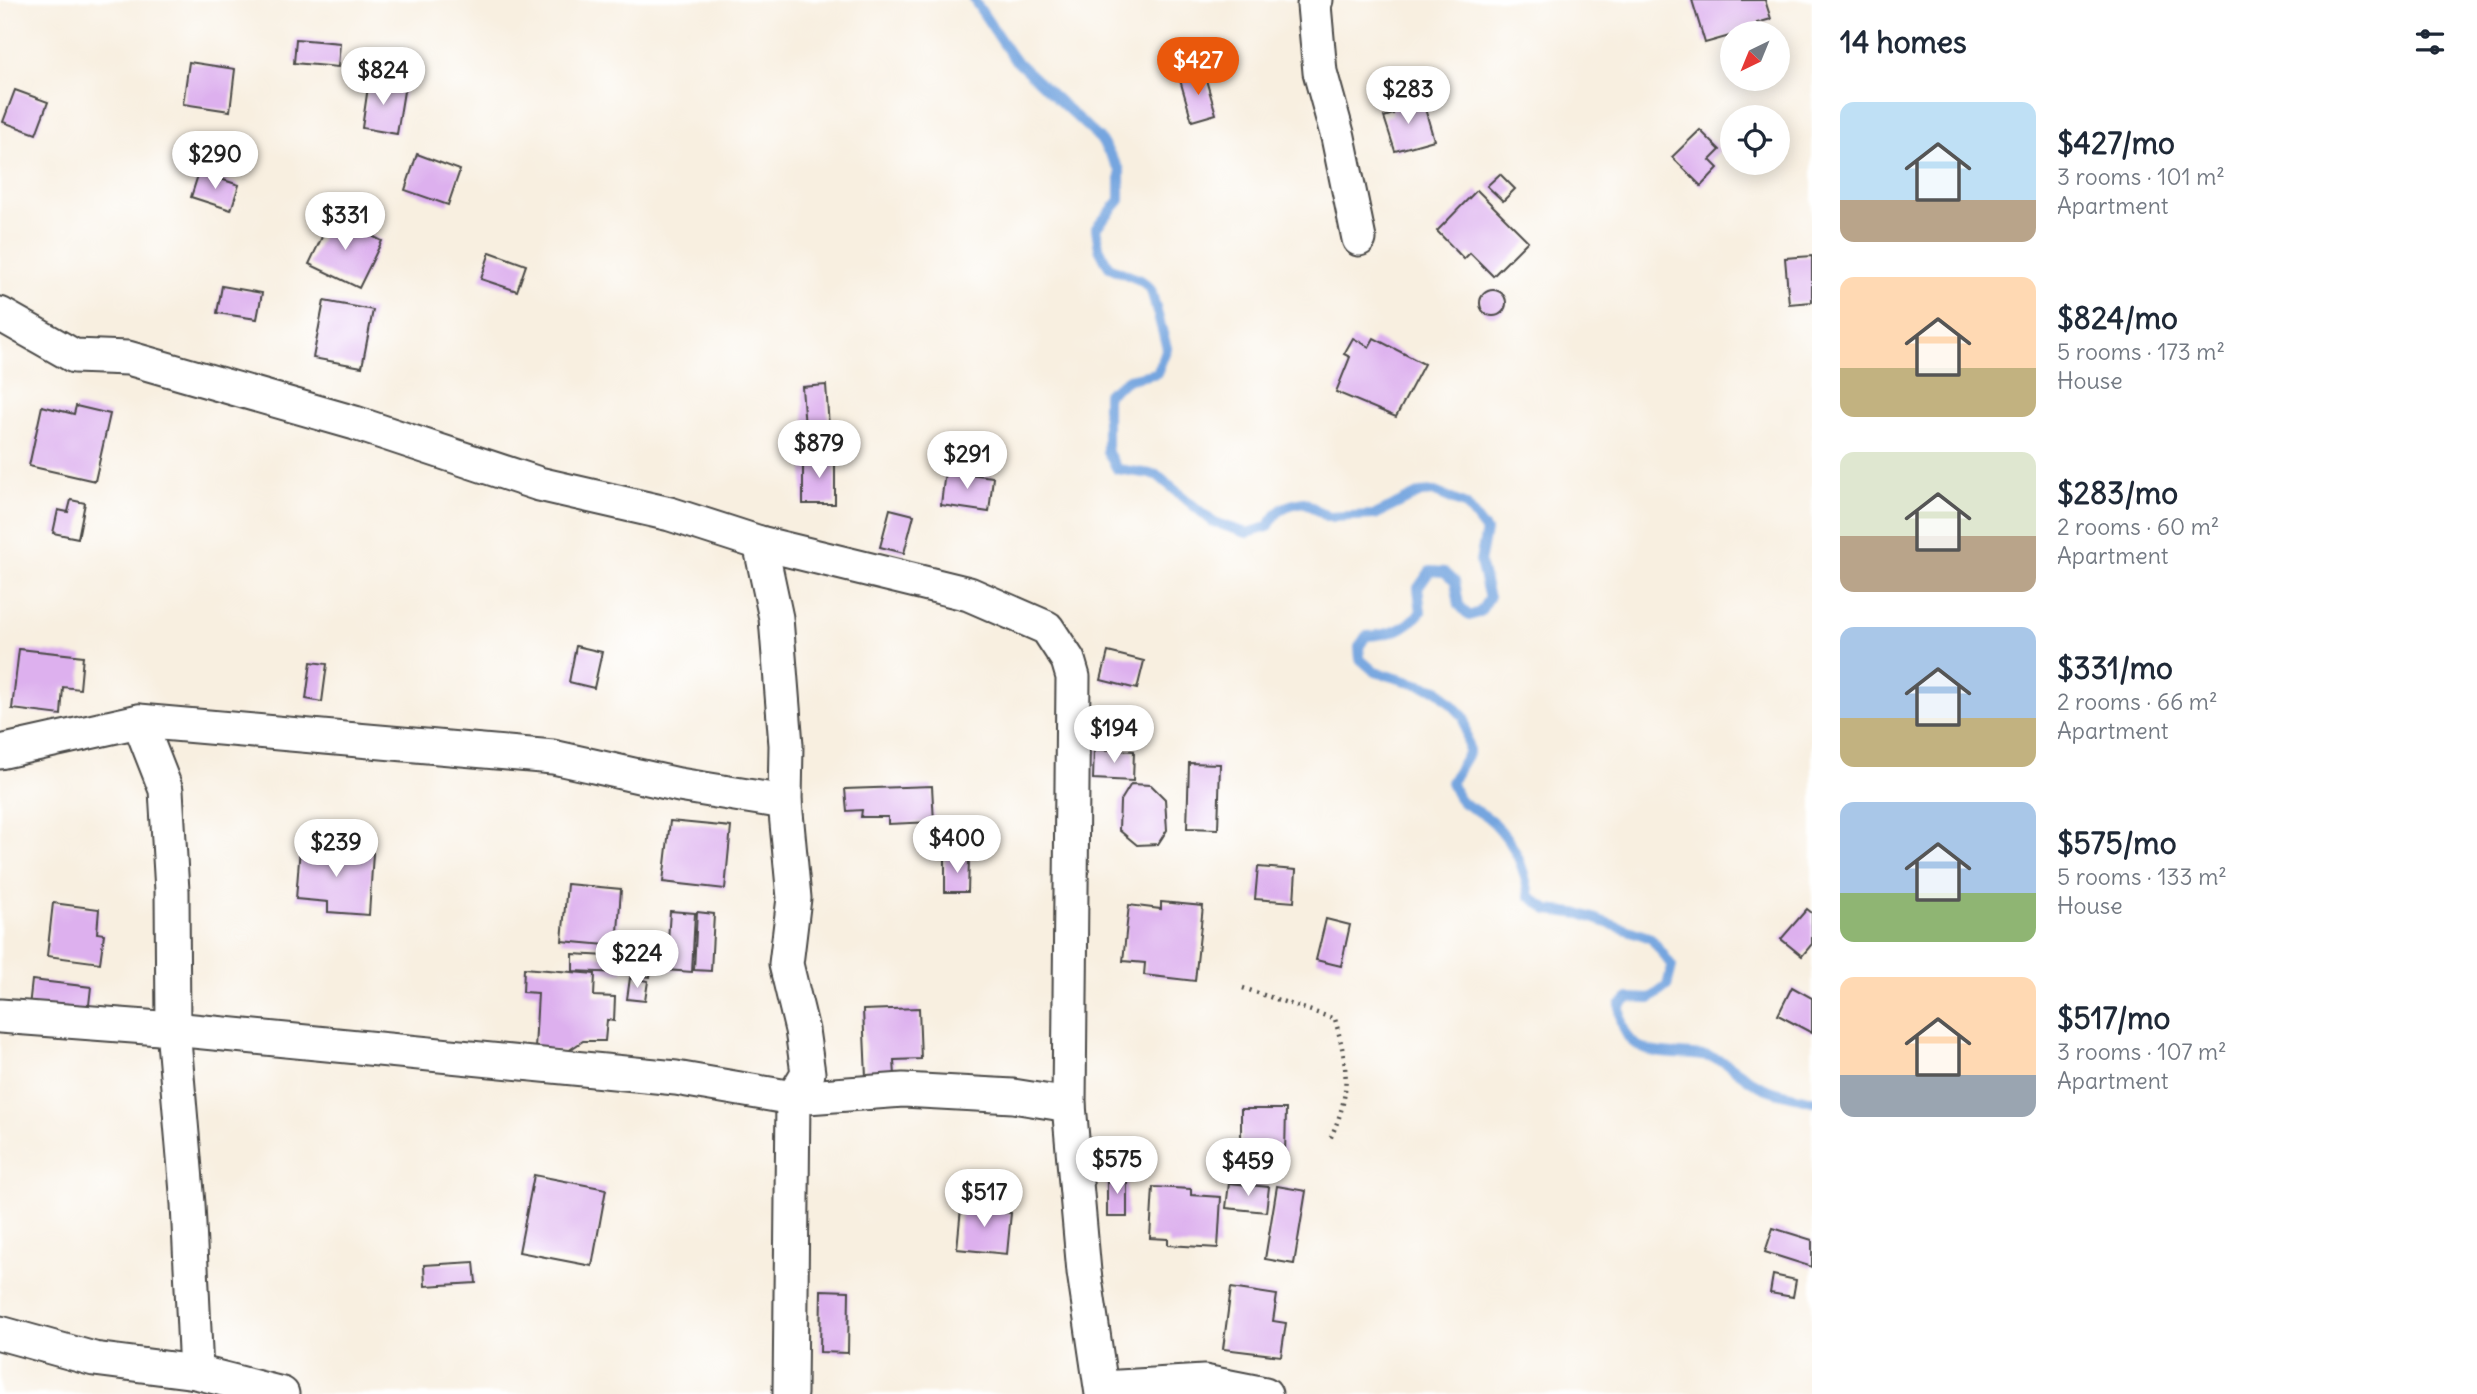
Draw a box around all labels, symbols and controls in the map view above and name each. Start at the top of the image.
north arrow [1720,21,1790,91]
map controls [1720,21,1790,175]
text: 14 homes [1840,23,1967,61]
icon: filters [2411,23,2449,61]
pin: $427 [1157,38,1239,97]
text: $427 [1173,45,1223,74]
pin: $824 [342,48,424,107]
text: $824 [357,55,409,84]
pin: $283 [1367,66,1449,126]
text: $283 [1382,74,1434,103]
button: locate [1720,105,1790,175]
text: $427/mo [2057,124,2175,162]
icon: home [1896,130,1980,214]
pin: $290 [174,132,256,191]
text: $290 [188,139,242,168]
text: 3 rooms · 101 m² [2057,162,2225,191]
text: Apartment [2057,191,2169,220]
pin: $331 [304,192,386,252]
text: $331 [321,200,369,229]
text: $824/mo [2057,299,2178,337]
icon: home [1896,305,1980,389]
text: 5 rooms · 173 m² [2057,337,2225,366]
text: House [2057,366,2123,395]
pin: $879 [778,420,860,480]
text: $879 [794,428,844,457]
pin: $291 [926,432,1008,491]
text: $291 [943,439,991,468]
text: $283/mo [2057,474,2178,512]
icon: home [1896,480,1980,564]
text: 2 rooms · 60 m² [2057,512,2219,541]
text: Apartment [2057,541,2169,570]
text: $331/mo [2057,649,2173,687]
icon: home [1896,655,1980,739]
text: 2 rooms · 66 m² [2057,687,2218,716]
pin: $194 [1073,706,1155,765]
text: $194 [1090,713,1138,742]
text: Apartment [2057,716,2169,745]
pin: $400 [916,816,998,875]
pin: $239 [295,820,377,879]
text: $400 [929,823,985,852]
text: $575/mo [2057,824,2177,862]
text: $239 [310,827,362,856]
icon: home [1896,830,1980,914]
text: 5 rooms · 133 m² [2057,862,2227,891]
text: House [2057,891,2123,920]
pin: $224 [596,930,678,990]
text: $224 [612,938,662,967]
text: $517/mo [2057,999,2170,1037]
icon: home [1896,1005,1980,1089]
text: 3 rooms · 107 m² [2057,1037,2227,1066]
text: Apartment [2057,1066,2169,1095]
pin: $575 [1076,1136,1158,1196]
pin: $459 [1207,1138,1289,1198]
text: $575 [1092,1144,1142,1173]
text: $459 [1222,1146,1274,1175]
pin: $517 [943,1170,1025,1229]
text: $517 [961,1177,1007,1206]

